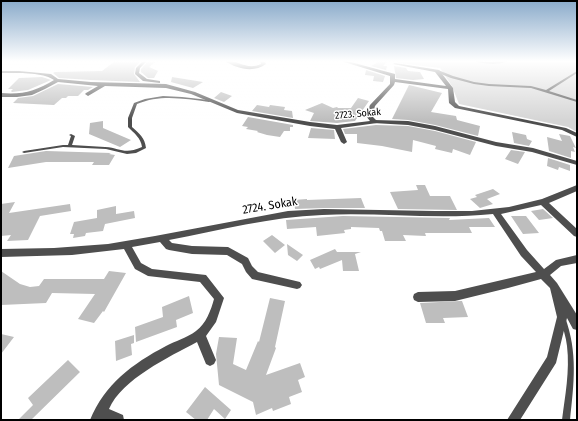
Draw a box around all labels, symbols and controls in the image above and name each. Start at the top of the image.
street label: 2723. Sokak [335,106,381,122]
street label: 2724. Sokak [242,195,298,217]

